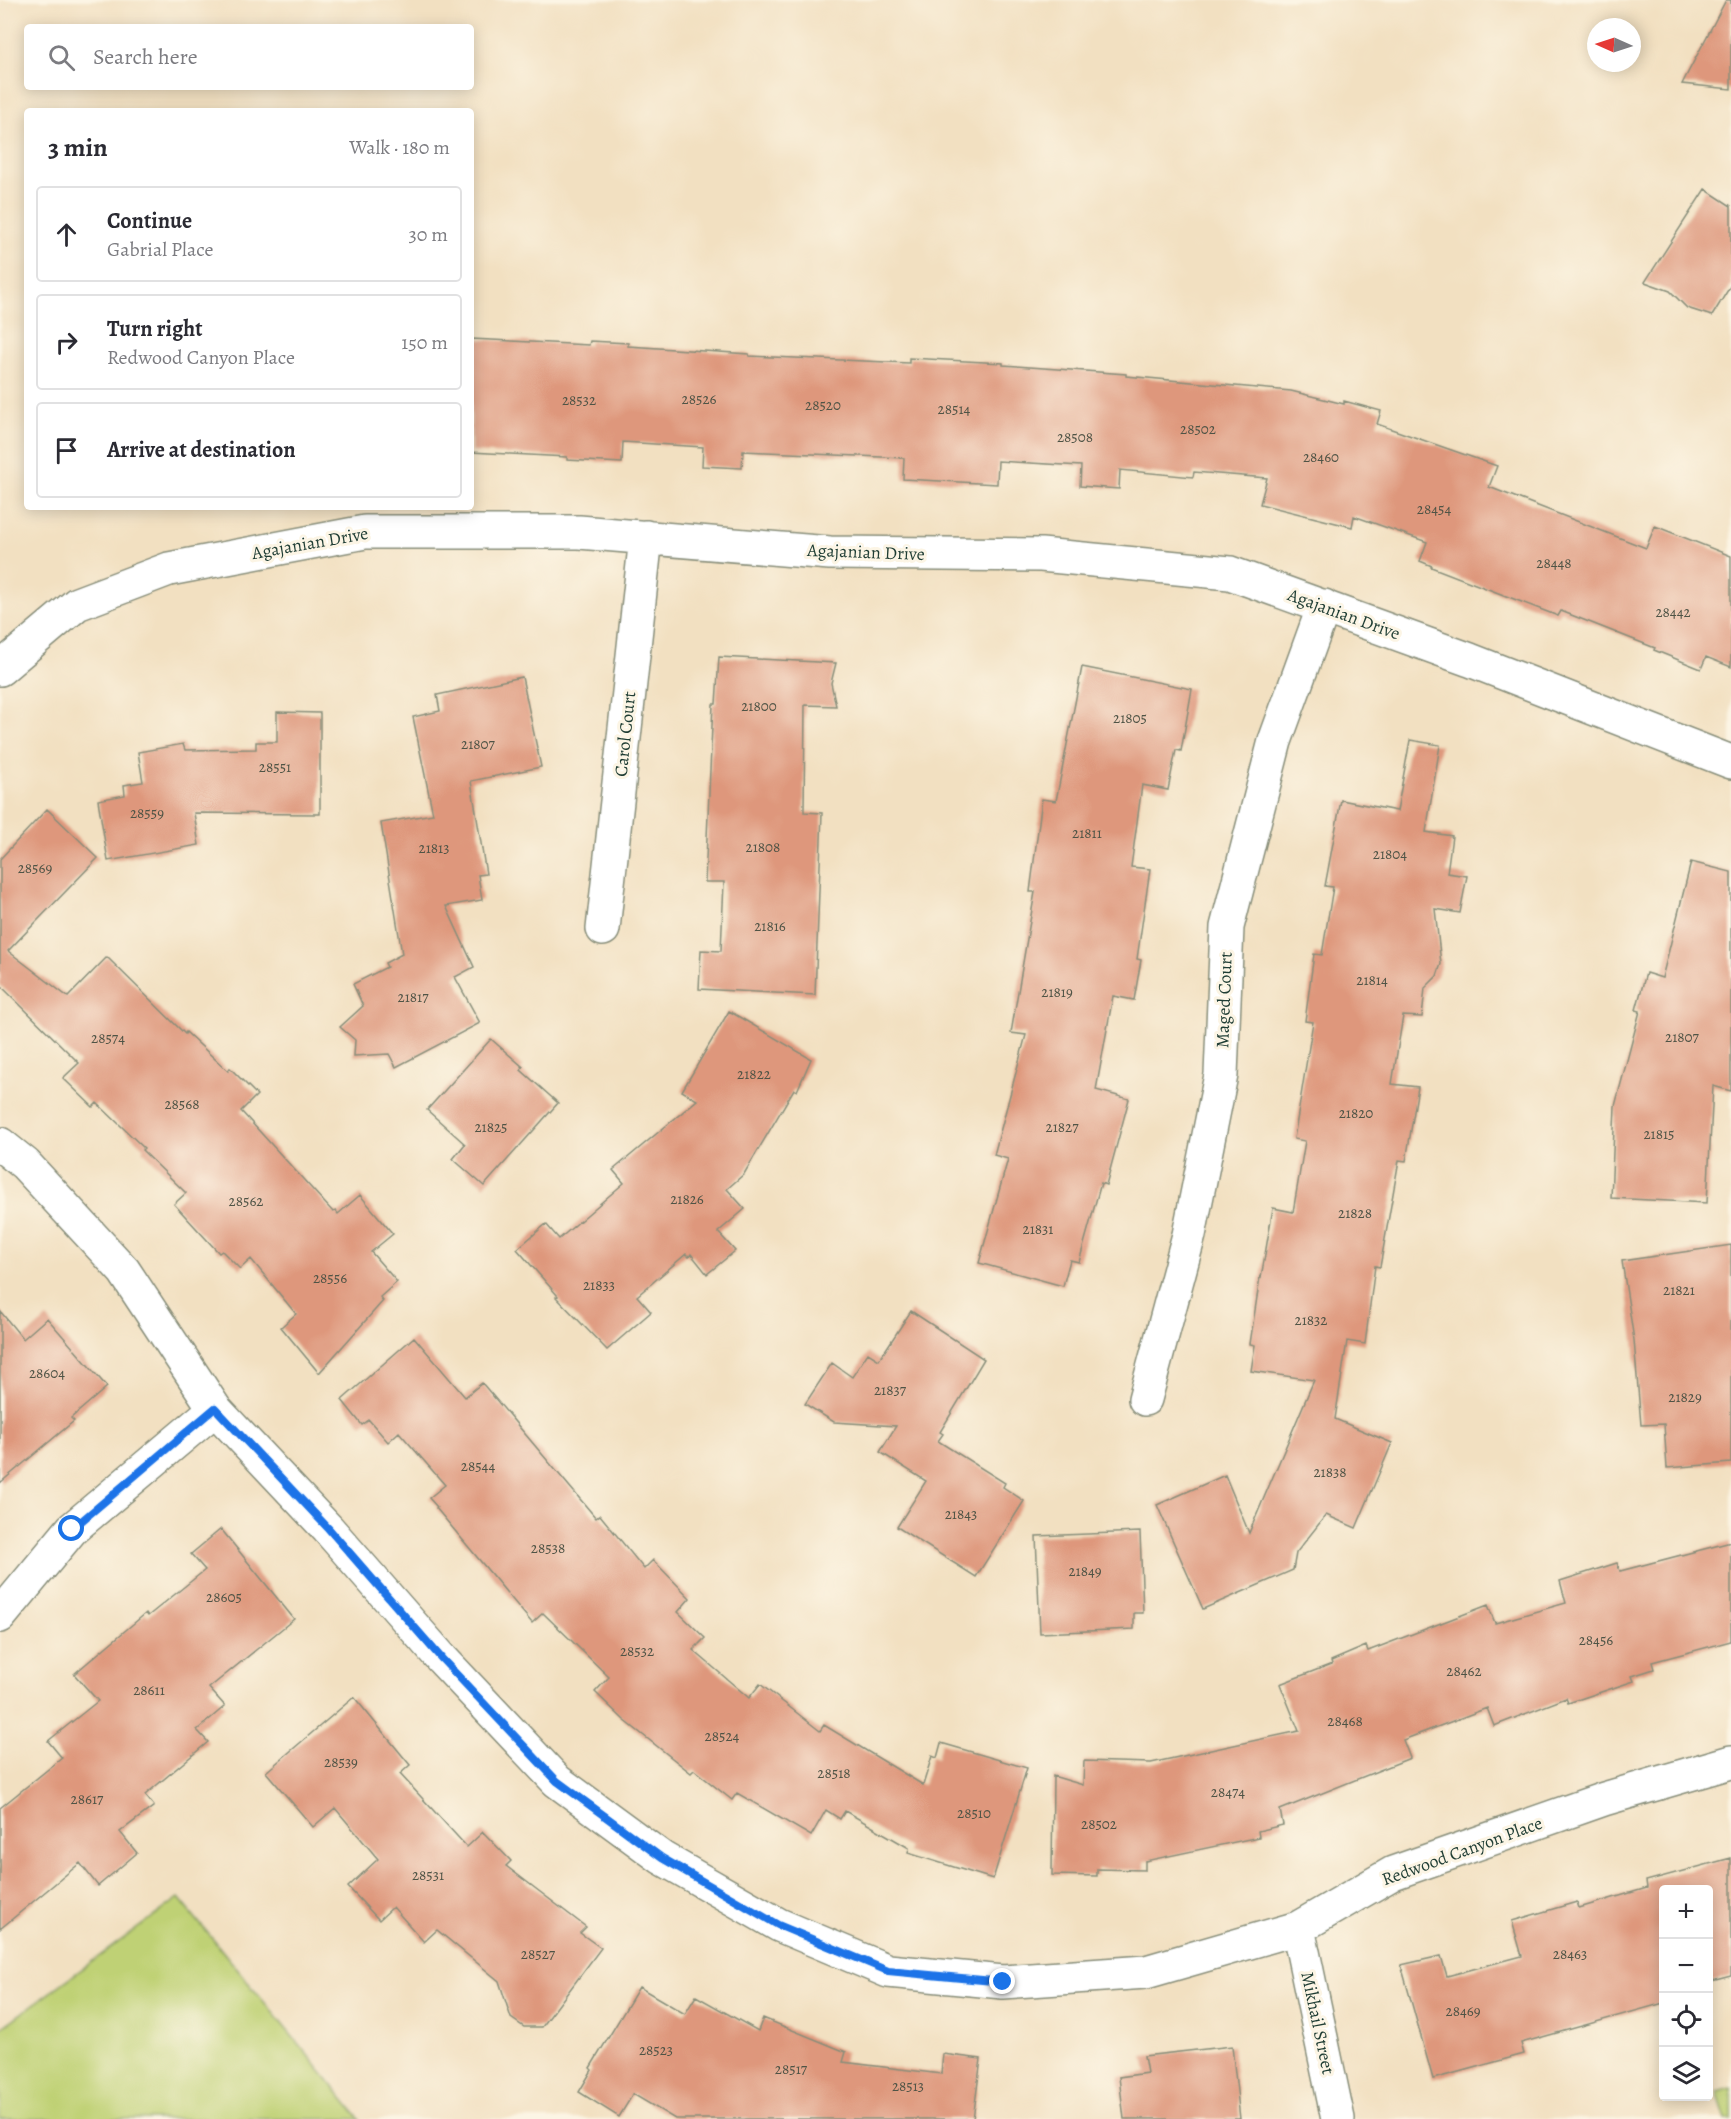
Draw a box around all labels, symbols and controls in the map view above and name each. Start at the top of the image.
north arrow [1587,18,1641,72]
search box [24,24,474,90]
icon: search [45,41,78,74]
text: Search here [93,42,198,72]
text: 3 min [48,130,108,165]
text: Walk · 180 m [349,134,450,161]
text: Continue [107,206,192,236]
icon: ahead [50,218,83,251]
text: 30 m [408,221,448,248]
text: Gabrial Place [107,236,213,263]
text: Turn right [107,314,203,344]
icon: right [50,326,83,359]
text: 150 m [401,329,448,356]
text: Redwood Canyon Place [107,344,295,371]
house number: 28526 [682,389,717,409]
house number: 28532 [562,390,596,410]
house number: 28520 [805,395,841,415]
house number: 28514 [938,399,971,419]
house number: 28502 [1180,419,1216,439]
house number: 28508 [1057,427,1093,447]
icon: arrive [50,434,83,467]
text: Arrive at destination [107,435,296,465]
house number: 28460 [1303,447,1339,467]
house number: 28454 [1417,499,1451,519]
street label: Agajanian Drive [249,521,370,565]
street label: Agajanian Drive [806,538,925,566]
house number: 28448 [1536,553,1572,573]
street label: Agajanian Drive [1284,582,1403,645]
house number: 28442 [1655,602,1691,622]
street label: Carol Court [609,690,641,778]
house number: 21800 [741,696,777,716]
house number: 21805 [1113,708,1147,728]
house number: 21807 [461,734,496,754]
house number: 28551 [259,757,291,777]
house number: 28559 [130,803,164,823]
house number: 21811 [1072,823,1102,843]
house number: 21808 [746,837,780,857]
house number: 21813 [419,838,449,858]
house number: 21804 [1373,844,1407,864]
house number: 28569 [18,858,52,878]
house number: 21816 [754,916,786,936]
street label: Maged Court [1210,951,1238,1048]
house number: 21814 [1356,970,1388,990]
house number: 21819 [1041,982,1073,1002]
house number: 21817 [398,987,429,1007]
house number: 21807 [1665,1027,1700,1047]
house number: 28574 [91,1028,125,1048]
house number: 21822 [737,1064,771,1084]
house number: 28568 [164,1094,200,1114]
house number: 21820 [1339,1103,1373,1123]
house number: 21825 [474,1117,508,1137]
house number: 21827 [1046,1117,1079,1137]
house number: 21815 [1643,1124,1675,1144]
house number: 21826 [670,1189,704,1209]
house number: 28562 [229,1191,263,1211]
house number: 21828 [1338,1203,1372,1223]
house number: 21831 [1023,1219,1053,1239]
house number: 28556 [313,1268,347,1288]
house number: 21833 [583,1275,615,1295]
house number: 21821 [1663,1280,1695,1300]
house number: 21832 [1295,1310,1327,1330]
house number: 28604 [29,1363,65,1383]
house number: 21837 [874,1380,907,1400]
house number: 21829 [1668,1387,1702,1407]
house number: 28544 [461,1456,495,1476]
house number: 21838 [1313,1462,1347,1482]
house number: 21843 [945,1504,977,1524]
route start [58,1515,84,1541]
house number: 28538 [531,1538,565,1558]
house number: 21849 [1068,1561,1102,1581]
house number: 28605 [206,1587,242,1607]
house number: 28456 [1579,1630,1613,1650]
house number: 28532 [620,1641,654,1661]
house number: 28462 [1446,1661,1482,1681]
house number: 28611 [133,1680,165,1700]
house number: 28468 [1327,1711,1363,1731]
house number: 28524 [705,1726,740,1746]
house number: 28539 [324,1752,358,1772]
house number: 28518 [817,1763,851,1783]
house number: 28474 [1211,1782,1245,1802]
house number: 28617 [71,1789,104,1809]
house number: 28510 [957,1803,991,1823]
street label: Redwood Canyon Place [1378,1811,1546,1891]
house number: 28502 [1081,1814,1117,1834]
house number: 28531 [412,1865,444,1885]
map controls [1659,1885,1713,2101]
button: + [1659,1885,1713,1939]
button: − [1659,1939,1713,1993]
house number: 28527 [521,1944,556,1964]
house number: 28463 [1553,1944,1587,1964]
route end [989,1968,1015,1994]
street label: Mikhail Street [1295,1969,1341,2077]
button: locate [1659,1993,1713,2047]
house number: 28469 [1446,2001,1481,2021]
house number: 28523 [639,2040,673,2060]
button: layers [1659,2047,1713,2101]
house number: 28517 [775,2059,808,2079]
house number: 28513 [892,2076,924,2096]

